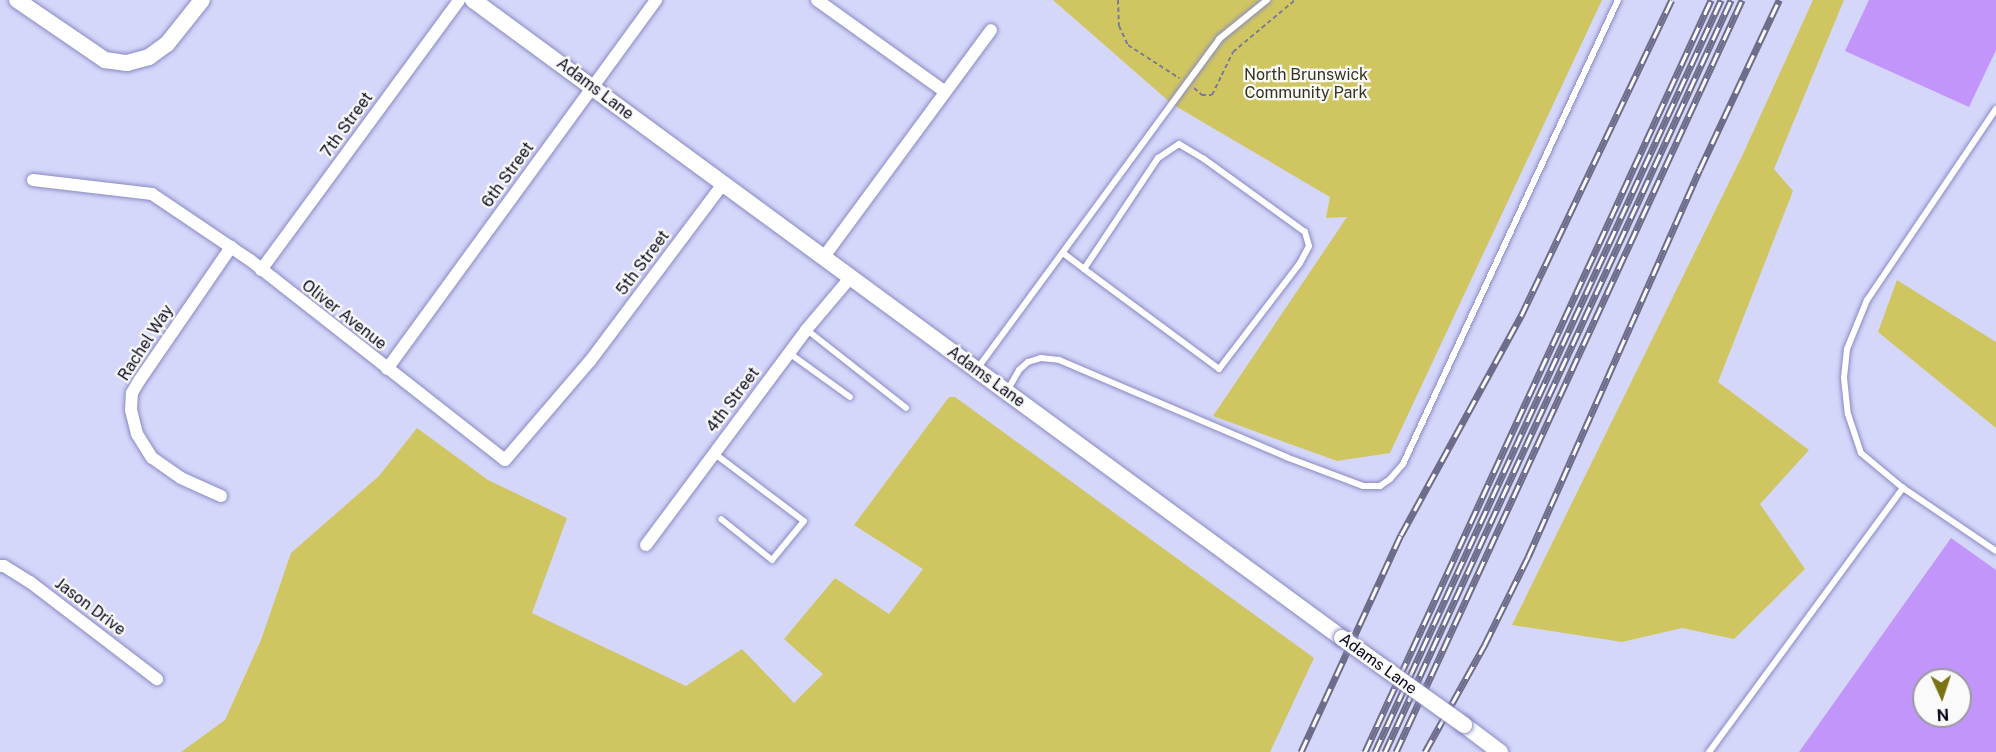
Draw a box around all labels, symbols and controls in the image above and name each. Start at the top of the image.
street label: Adams Lane [553,54,637,124]
park label: North Brunswick Community Park [1244,65,1368,103]
street label: 7th Street [317,89,377,161]
street label: 6th Street [478,139,538,211]
street label: 5th Street [612,227,674,299]
street label: Oliver Avenue [298,276,390,354]
street label: Rachel Way [114,301,178,385]
street label: Adams Lane [943,342,1029,412]
street label: 4th Street [702,364,764,436]
street label: Jason Drive [51,574,129,640]
street label: Adams Lane [1335,629,1421,699]
north arrow [1912,668,1972,728]
text: N [1936,705,1950,724]

